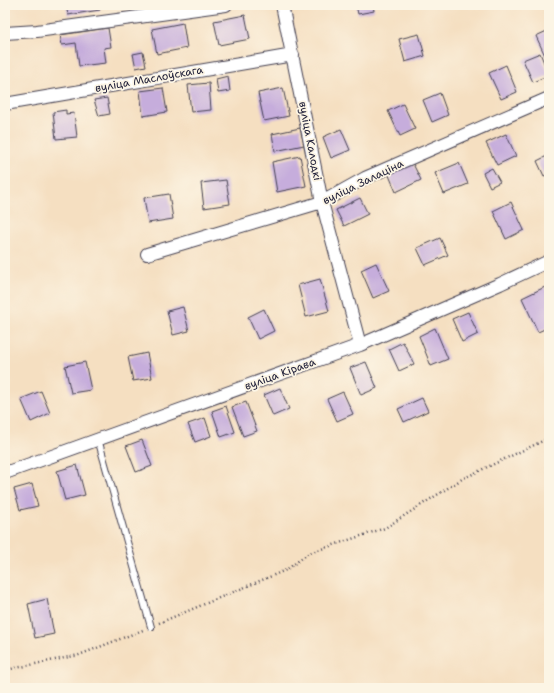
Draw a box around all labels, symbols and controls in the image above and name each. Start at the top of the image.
street label: вуліца Маслоўскага [94,62,204,96]
street label: вуліца Калодкі [295,100,325,182]
street label: вуліца Залаціна [320,156,406,208]
street label: вуліца Кірава [242,354,318,394]

